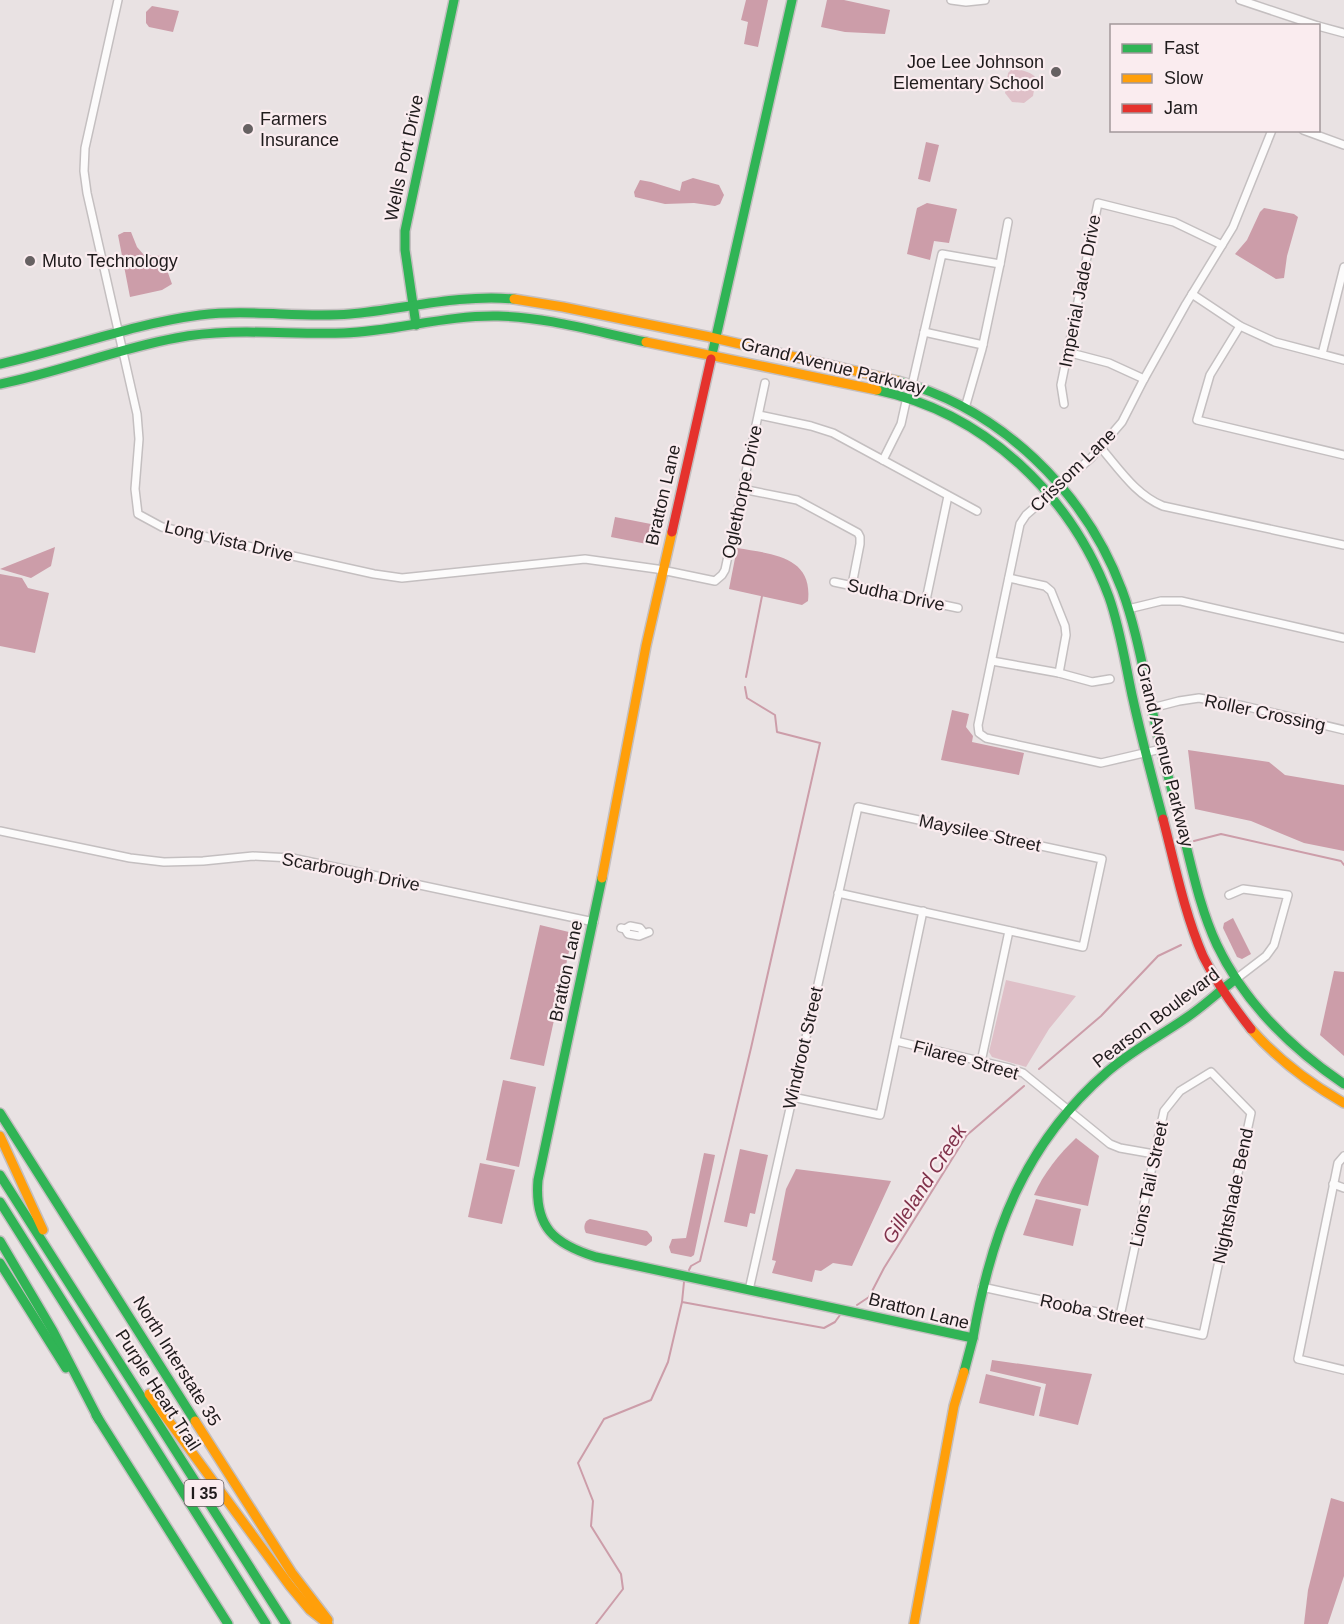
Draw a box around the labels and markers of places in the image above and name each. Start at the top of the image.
place label: Joe Lee Johnson Elementary School [893,52,1044,93]
marker: Joe Lee Johnson Elementary School [1049,65,1063,79]
place label: Farmers Insurance [260,109,339,150]
marker: Farmers Insurance [241,122,255,136]
place label: Muto Technology [42,251,178,271]
marker: Muto Technology [23,254,37,268]

